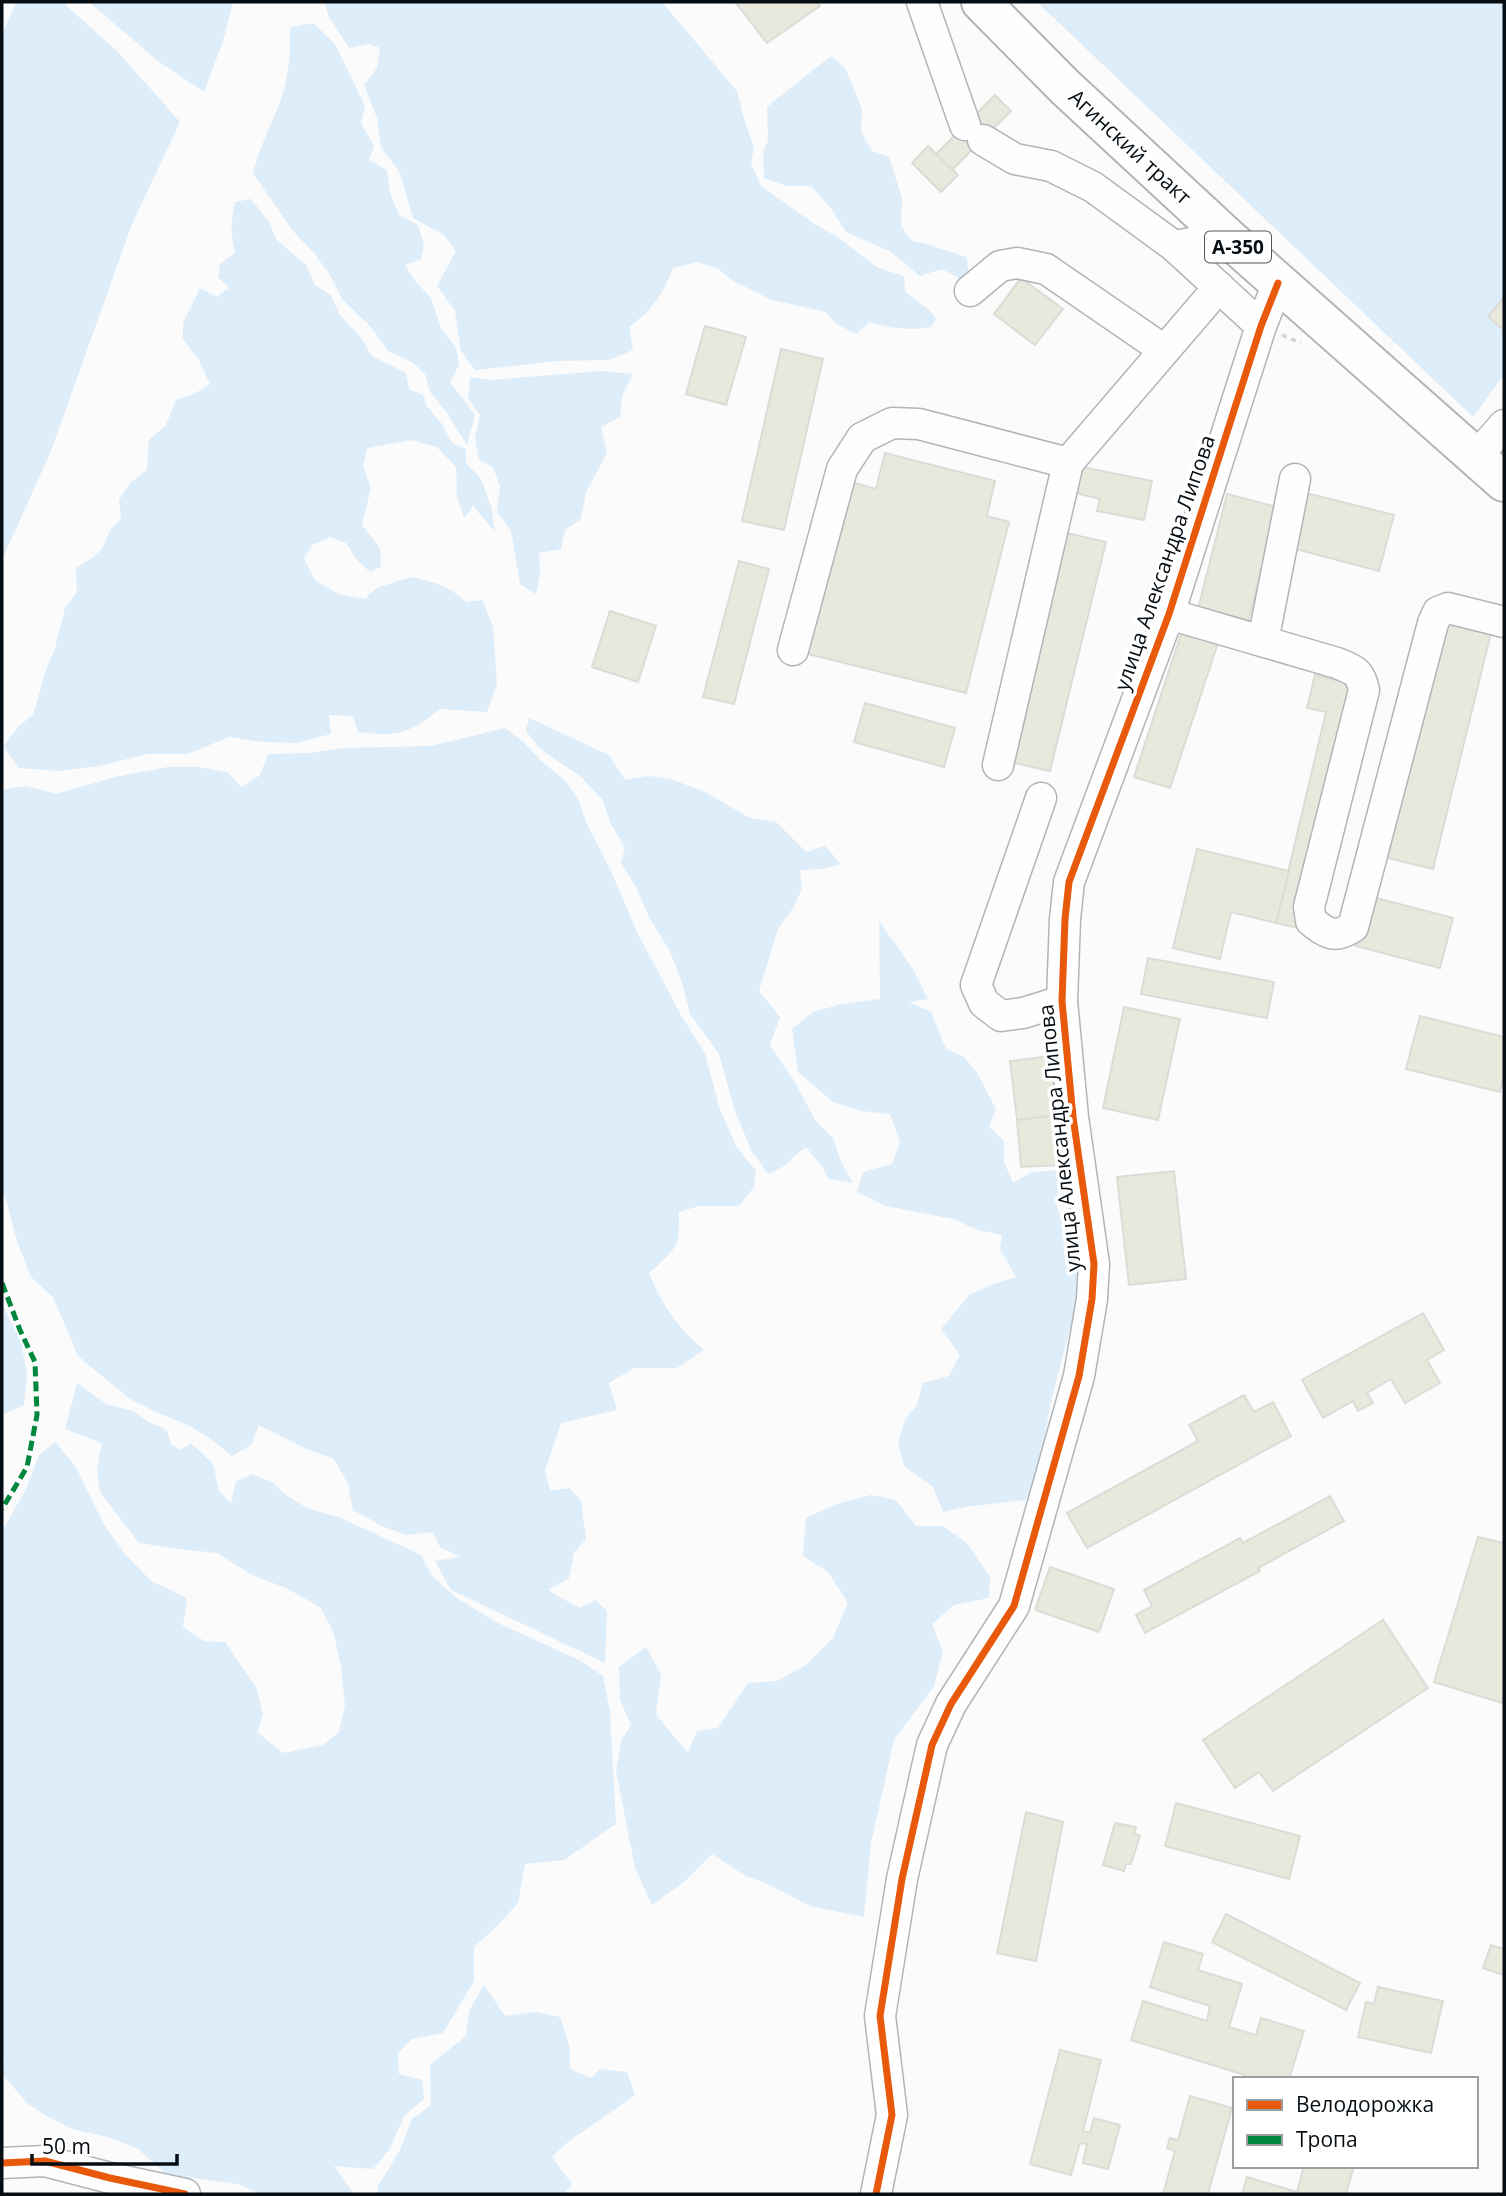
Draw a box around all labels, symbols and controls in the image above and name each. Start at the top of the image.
street label: Агинский тракт [1063,83,1198,210]
road number: А-350 [1205,232,1271,262]
street label: улица Александра Липова [1107,431,1221,694]
street label: улица Александра Липова [1031,1003,1087,1273]
legend [1233,2077,1478,2168]
text: Велодорожка [1296,2090,1434,2118]
scale bar [32,2122,177,2166]
text: Тропа [1296,2125,1358,2153]
text: 50 m [42,2132,91,2160]

